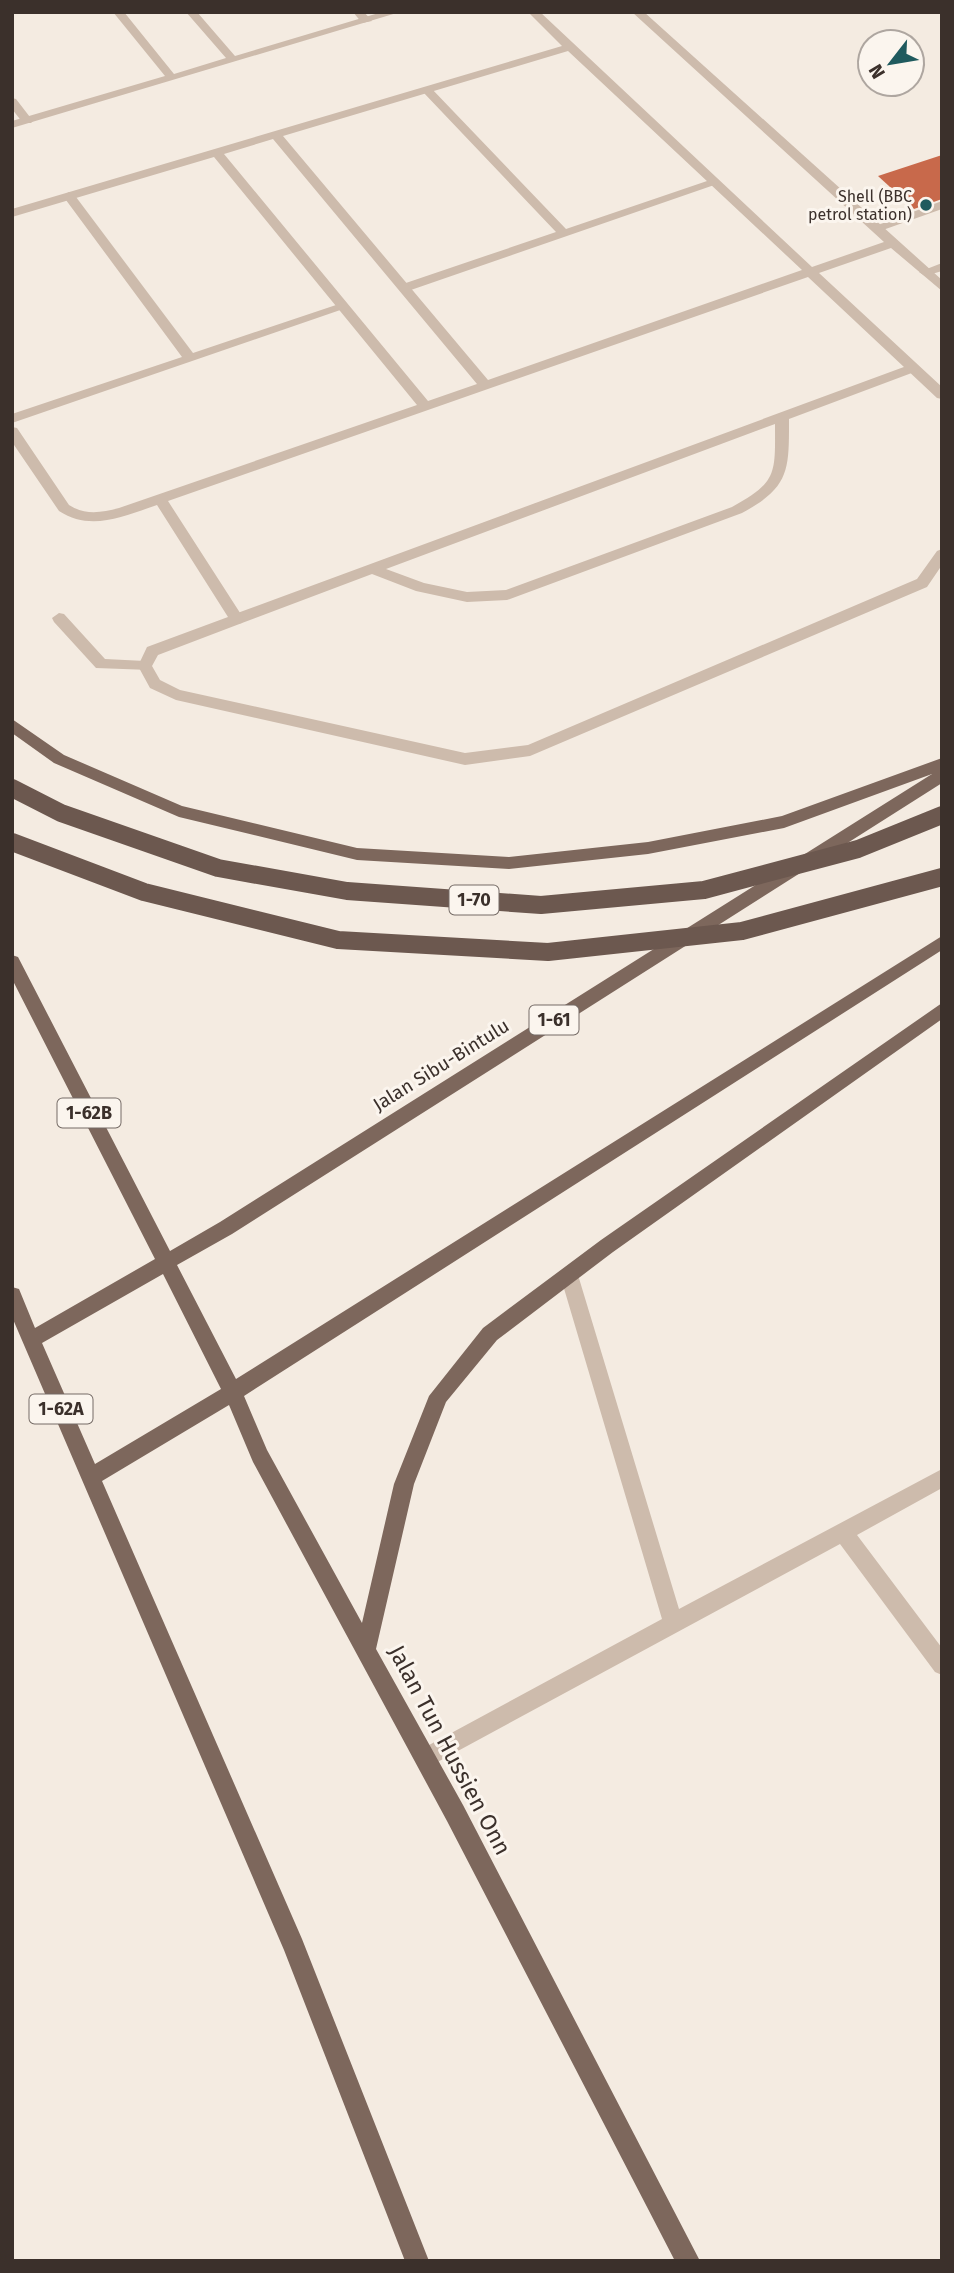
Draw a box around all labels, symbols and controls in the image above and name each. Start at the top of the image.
north arrow [856,28,926,98]
text: N [864,60,890,83]
place label: Shell (BBC petrol station) [808,187,912,224]
marker: Shell (BBC petrol station) [918,197,934,213]
road number: 1-70 [449,886,498,915]
road number: 1-61 [530,1006,578,1035]
street label: Jalan Sibu-Bintulu [369,1014,513,1116]
road number: 1-62B [57,1098,120,1128]
road number: 1-62A [29,1394,92,1424]
street label: Jalan Tun Hussien Onn [383,1640,517,1860]

